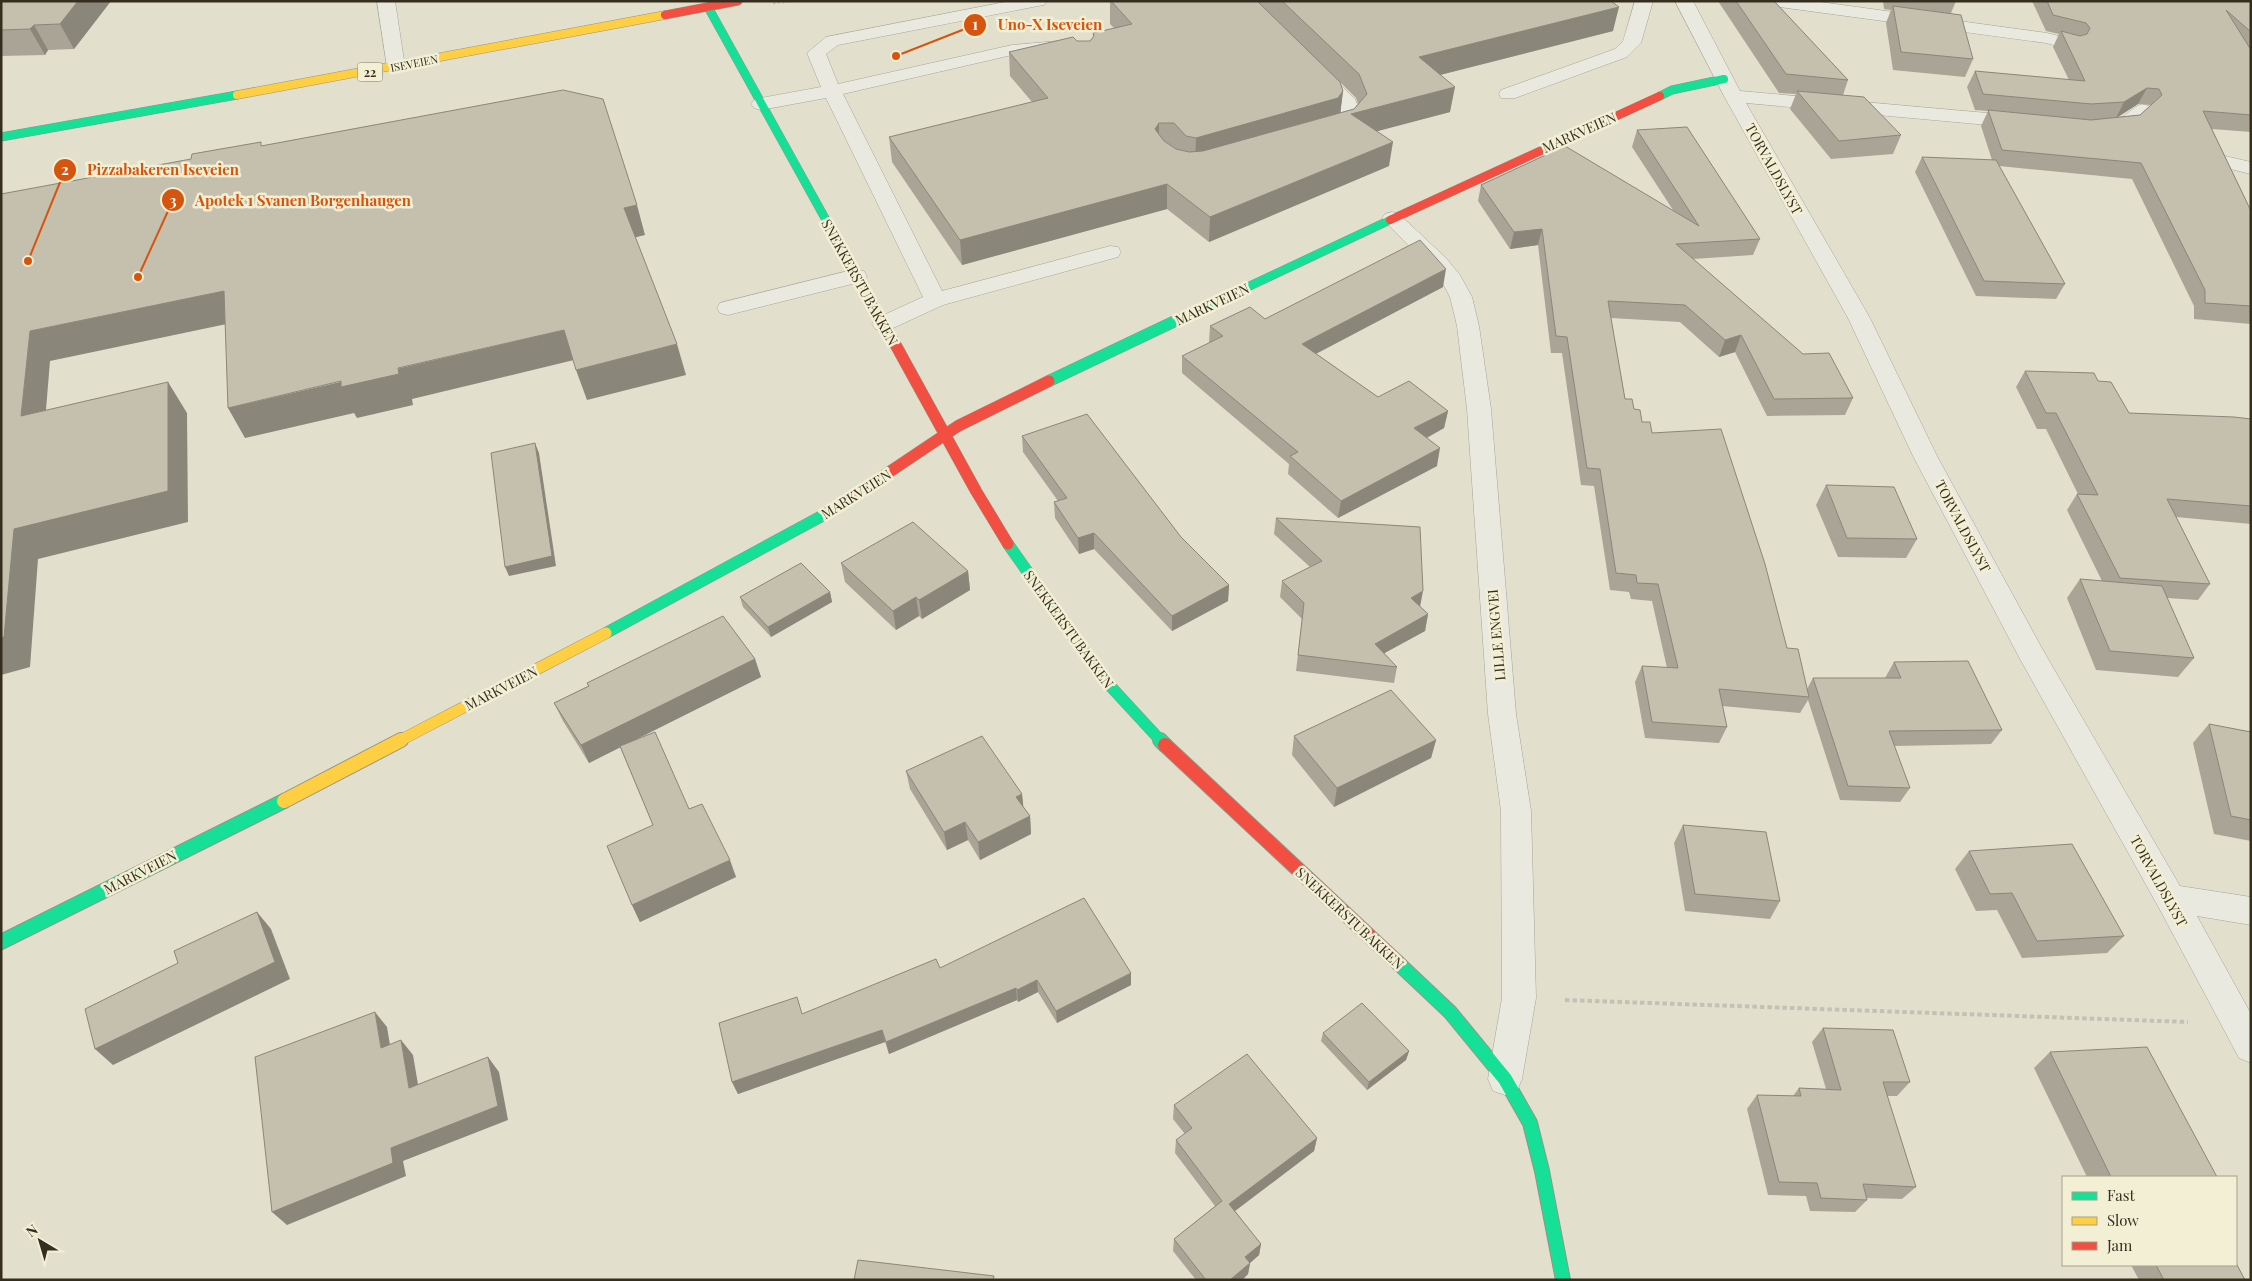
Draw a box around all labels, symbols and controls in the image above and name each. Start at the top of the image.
callout: Uno-X Iseveien [962,10,1112,40]
text: 1 [972,14,978,34]
text: Uno-X Iseveien [998,14,1103,34]
street label: ISEVEIEN [389,51,439,75]
road number: 22 [358,62,382,82]
street label: MARKVEIEN [1539,107,1619,157]
street label: TORVALDSLYST [1741,120,1807,218]
callout: Pizzabakeren Iseveien [52,155,249,185]
text: 2 [61,159,69,179]
text: Pizzabakeren Iseveien [87,159,240,179]
callout: Apotek 1 Svanen Borgenhaugen [160,185,421,215]
text: 3 [169,190,177,210]
text: Apotek 1 Svanen Borgenhaugen [194,190,412,210]
street label: SNEKKERSTUBAKKEN [817,215,903,349]
street label: MARKVEIEN [1172,279,1252,329]
street label: MARKVEIEN [817,465,895,523]
street label: TORVALDSLYST [1931,477,1995,576]
street label: SNEKKERSTUBAKKEN [1020,566,1118,692]
street label: LILLE ENGVEI [1483,588,1509,682]
street label: MARKVEIEN [461,661,541,715]
street label: TORVALDSLYST [2126,832,2192,930]
street label: MARKVEIEN [100,845,180,899]
street label: SNEKKERSTUBAKKEN [1292,863,1408,973]
legend [2062,1176,2237,1266]
text: Fast [2107,1185,2136,1205]
text: Slow [2107,1210,2139,1230]
north arrow [15,1216,65,1266]
text: N [22,1220,42,1241]
text: Jam [2106,1235,2133,1255]

